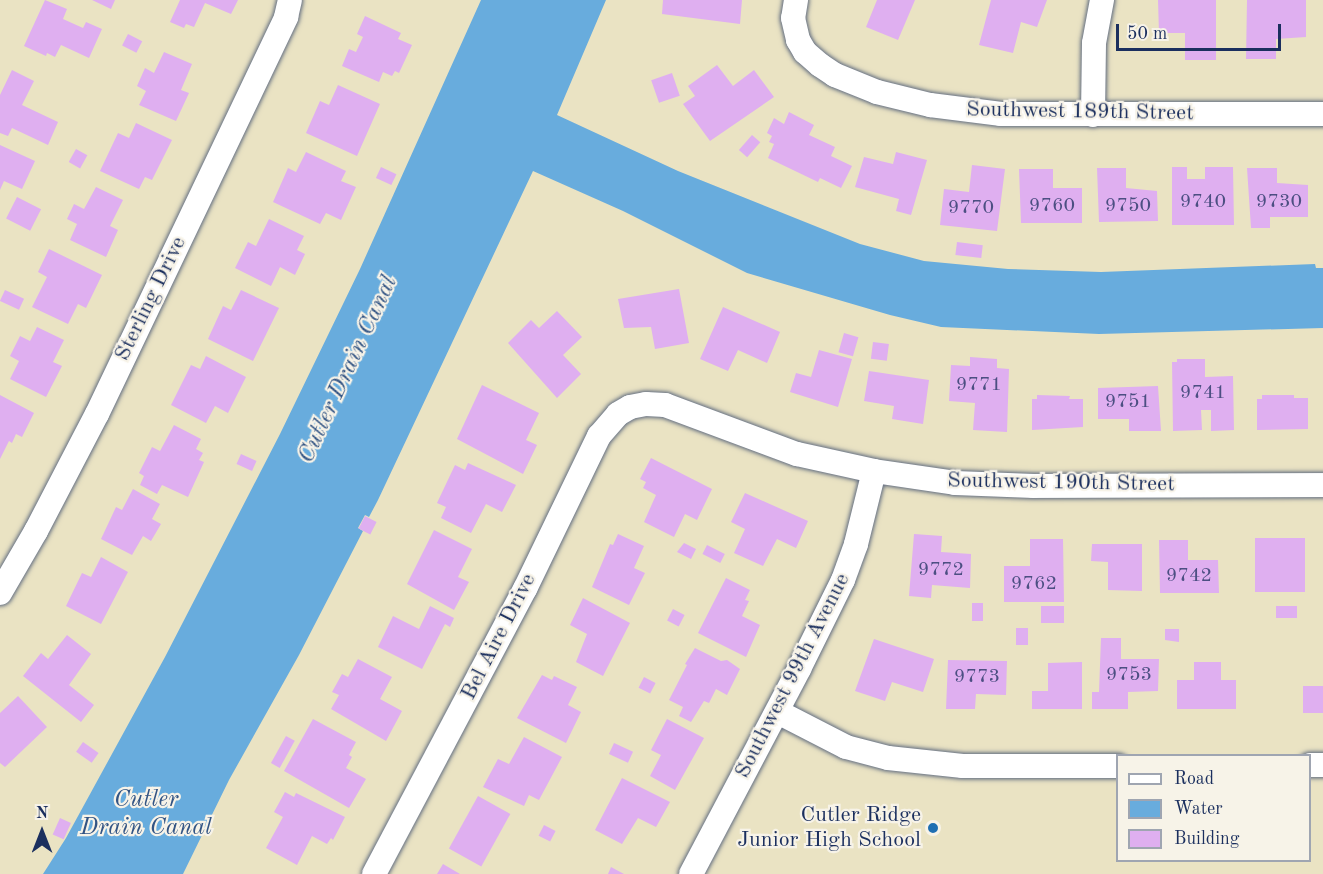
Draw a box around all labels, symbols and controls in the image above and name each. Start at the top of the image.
scale bar [1119,12,1284,50]
text: 50 m [1127,25,1167,43]
street label: Southwest 189th Street [966,97,1194,127]
house number: 9740 [1180,190,1226,214]
house number: 9730 [1256,190,1302,214]
house number: 9760 [1029,194,1075,218]
house number: 9750 [1105,194,1151,218]
house number: 9770 [948,196,994,220]
street label: Sterling Drive [110,232,192,366]
water label: Cutler Drain Canal [293,272,405,468]
house number: 9771 [956,373,1002,397]
house number: 9741 [1180,381,1226,405]
house number: 9751 [1105,390,1151,414]
street label: Southwest 190th Street [947,468,1175,498]
house number: 9772 [918,558,964,582]
house number: 9742 [1166,564,1212,588]
street label: Bel Aire Drive [456,569,542,705]
street label: Southwest 99th Avenue [730,569,856,783]
house number: 9762 [1011,572,1057,596]
house number: 9753 [1106,663,1152,687]
house number: 9773 [954,665,1000,689]
legend [1116,754,1311,862]
text: Road [1174,770,1214,788]
water label: Cutler Drain Canal [80,787,212,843]
text: Water [1174,800,1223,818]
north arrow [12,802,72,862]
place label: Cutler Ridge Junior High School [737,802,921,854]
text: N [36,806,48,822]
marker: Cutler Ridge Junior High School [926,821,940,835]
text: Building [1174,830,1239,848]

